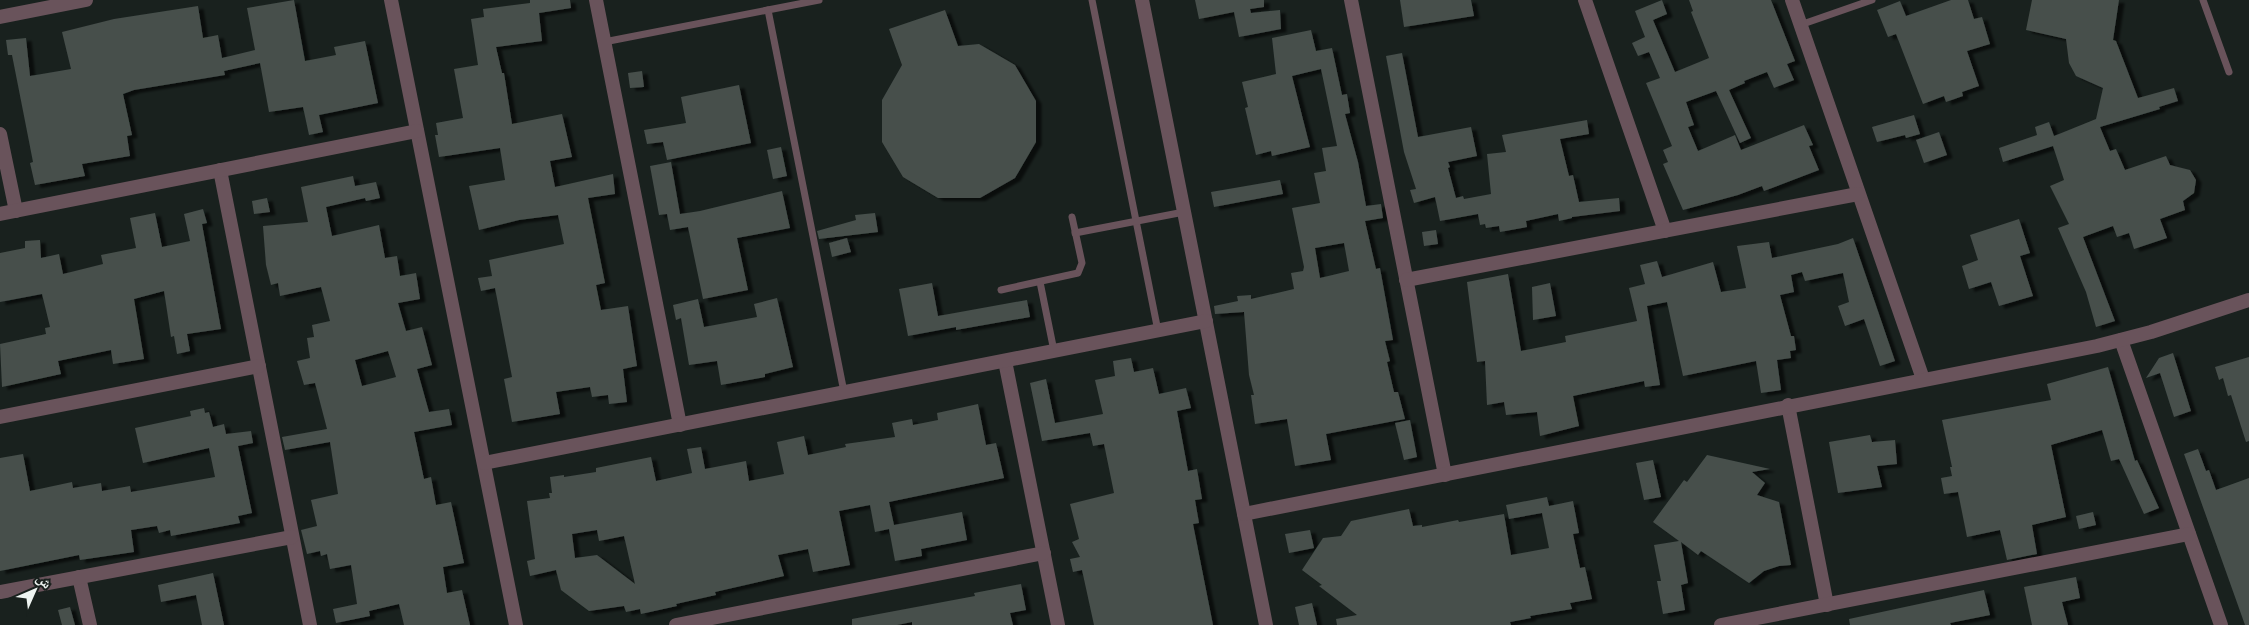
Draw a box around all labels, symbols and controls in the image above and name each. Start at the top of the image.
north arrow [10,565,60,615]
text: ش [33,569,56,593]

